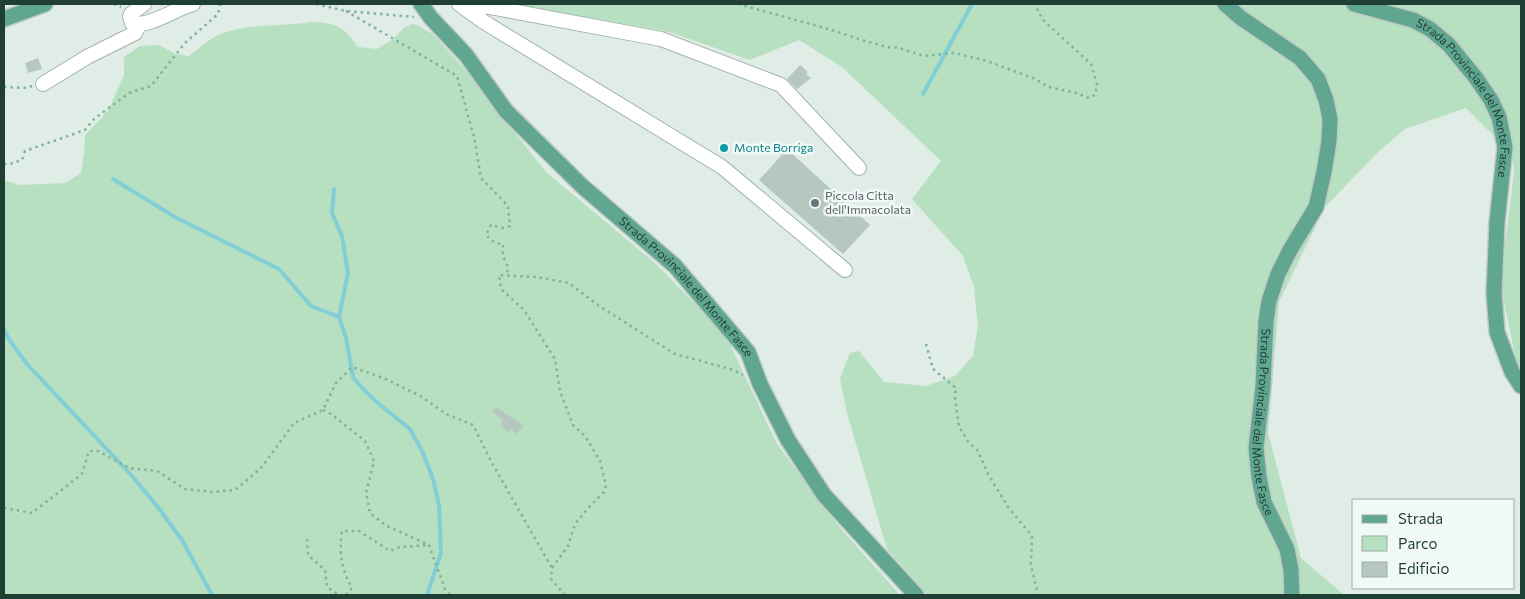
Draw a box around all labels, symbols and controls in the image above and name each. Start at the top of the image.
street label: Strada Provinciale del Monte Fasce [1414,15,1513,178]
place label: Monte Borriga [734,140,813,154]
marker: Monte Borriga [718,142,730,154]
place label: Piccola Citta dell'Immacolata [825,188,911,216]
marker: Piccola Citta dell'Immacolata [809,197,821,209]
street label: Strada Provinciale del Monte Fasce [617,213,757,358]
street label: Strada Provinciale del Monte Fasce [1250,328,1277,517]
legend [1352,499,1515,589]
text: Strada [1398,509,1443,527]
text: Parco [1398,534,1437,552]
text: Edificio [1398,559,1449,577]

